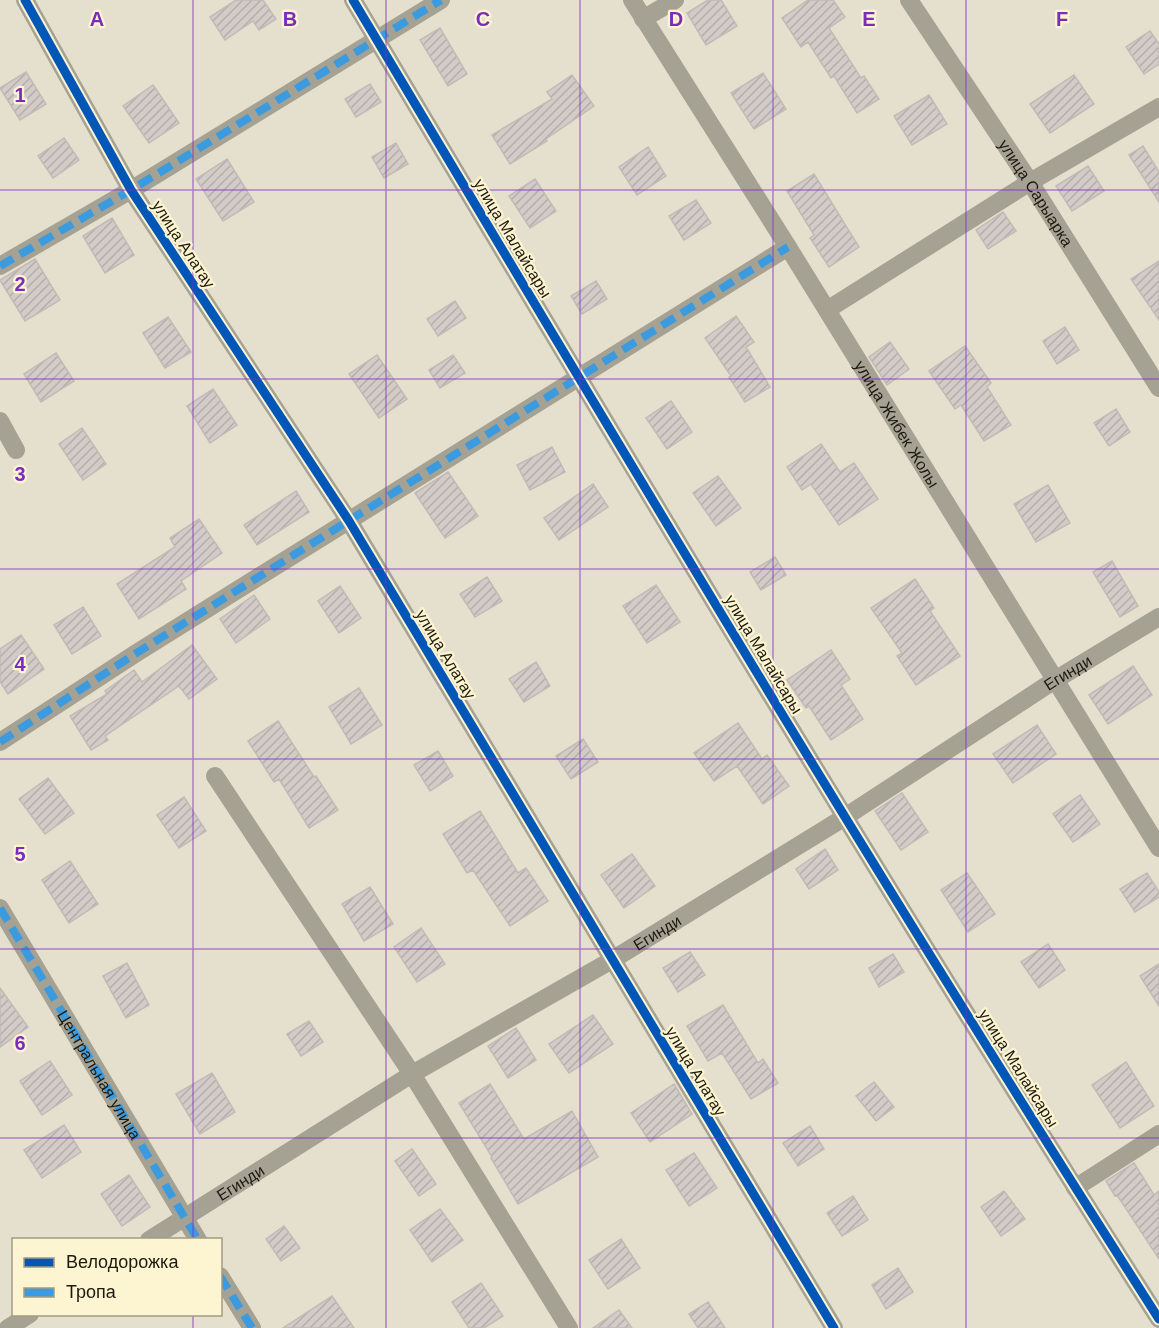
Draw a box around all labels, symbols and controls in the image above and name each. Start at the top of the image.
text: A [90,8,104,30]
text: B [283,8,297,30]
text: C [476,8,490,30]
text: D [669,8,683,30]
text: E [862,8,876,30]
text: F [1056,8,1068,30]
text: 1 [14,84,26,106]
street label: улица Сарыарка [995,136,1076,250]
street label: улица Малайсары [470,176,555,301]
street label: улица Алатау [149,197,218,291]
text: 2 [14,273,26,295]
street label: улица Жибек Жолы [851,358,942,491]
text: 3 [14,463,26,485]
street label: улица Малайсары [721,592,806,717]
street label: улица Алатау [412,607,479,702]
street label: Егинди [1041,652,1095,694]
text: 4 [14,653,26,675]
text: 5 [14,843,26,865]
street label: Егинди [630,912,684,954]
street label: улица Малайсары [976,1006,1062,1130]
street label: Центральная улица [54,1007,144,1143]
street label: улица Алатау [662,1024,729,1119]
text: 6 [14,1032,26,1054]
street label: Егинди [214,1162,267,1204]
legend [12,1238,222,1316]
text: Велодорожка [66,1252,179,1272]
text: Тропа [66,1282,117,1302]

